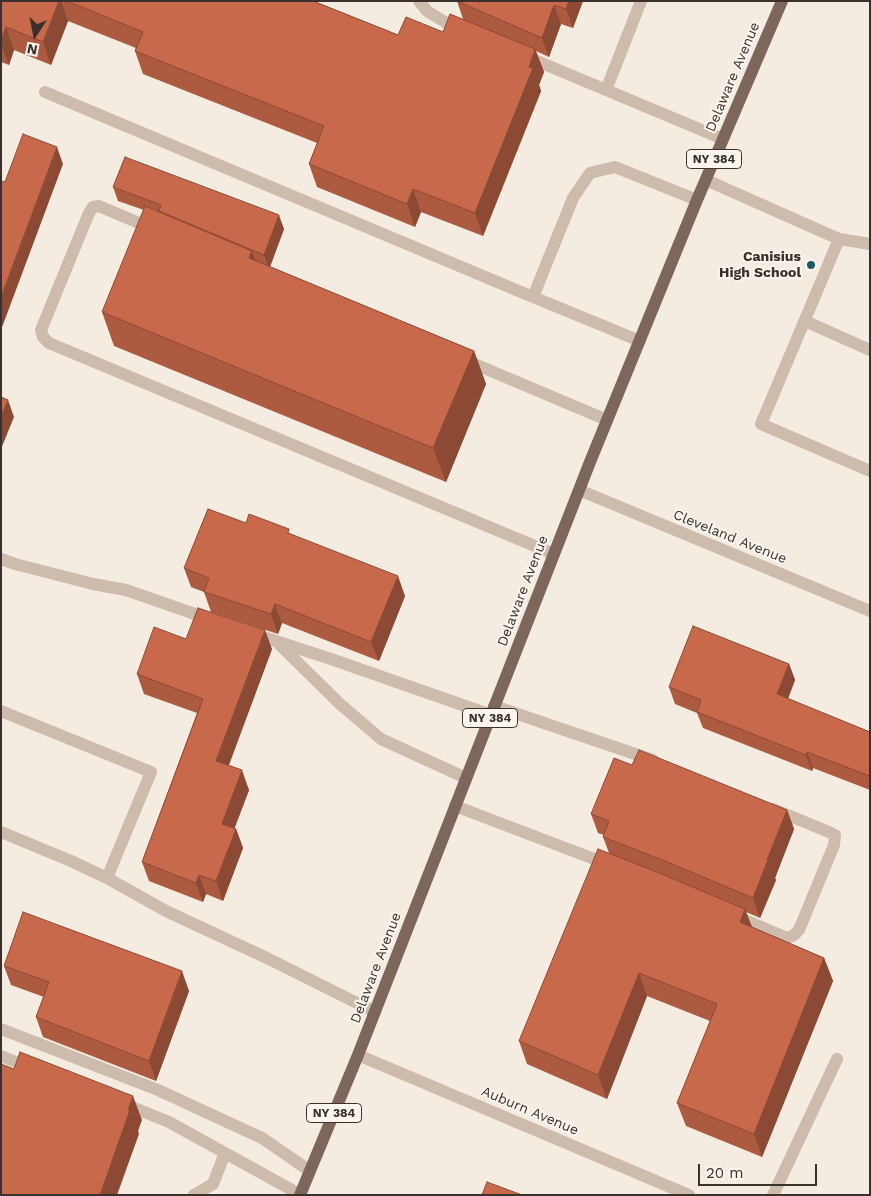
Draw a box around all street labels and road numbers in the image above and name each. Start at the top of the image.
street label: Delaware Avenue [702,20,764,134]
road number: NY 384 [686,150,742,168]
street label: Cleveland Avenue [671,507,789,567]
street label: Delaware Avenue [494,533,552,649]
road number: NY 384 [462,708,518,728]
street label: Delaware Avenue [347,910,405,1026]
street label: Auburn Avenue [479,1083,581,1139]
road number: NY 384 [306,1104,362,1122]

